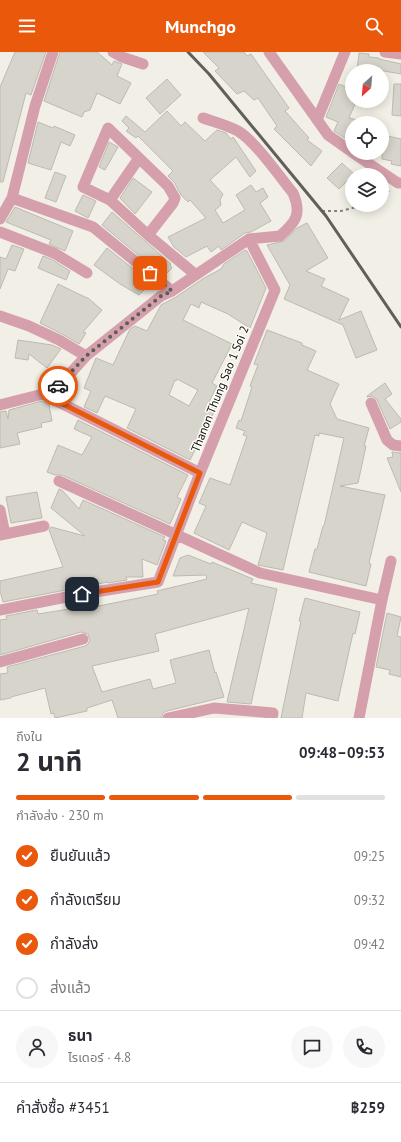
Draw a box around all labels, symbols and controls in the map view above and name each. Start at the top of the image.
icon: menu [16,15,38,37]
text: Munchgo [165,15,236,38]
icon: search [363,15,385,37]
north arrow [345,64,389,108]
map controls [345,64,389,212]
button: locate [345,116,389,160]
button: layers [345,168,389,212]
pin [133,256,167,290]
icon: bag [139,262,161,284]
street label: Thanon Thung Sao 1 Soi 2 [187,323,252,454]
courier [38,366,78,406]
icon: car [47,375,69,397]
pin [65,577,99,611]
icon: home [71,583,93,605]
text: ถึงใน [16,728,42,745]
text: 09:48–09:53 [299,743,385,762]
text: 2 นาที [16,745,82,778]
text: กำลังส่ง · 230 m [16,807,104,824]
icon: check [16,845,38,867]
text: ยืนยันแล้ว [50,846,111,865]
text: 09:25 [354,848,385,865]
icon: check [16,889,38,911]
text: กำลังเตรียม [50,890,121,909]
text: 09:32 [354,892,385,909]
icon: check [16,933,38,955]
text: กำลังส่ง [50,934,98,953]
text: 09:42 [354,936,385,953]
text: ส่งแล้ว [50,978,91,997]
button: person [16,1026,58,1068]
text: ธนา [68,1026,93,1045]
button: chat [291,1026,333,1068]
button: phone [343,1026,385,1068]
text: ไรเดอร์ · 4.8 [68,1049,131,1066]
text: คำสั่งซื้อ #3451 [16,1098,110,1117]
text: ฿259 [351,1098,385,1117]

